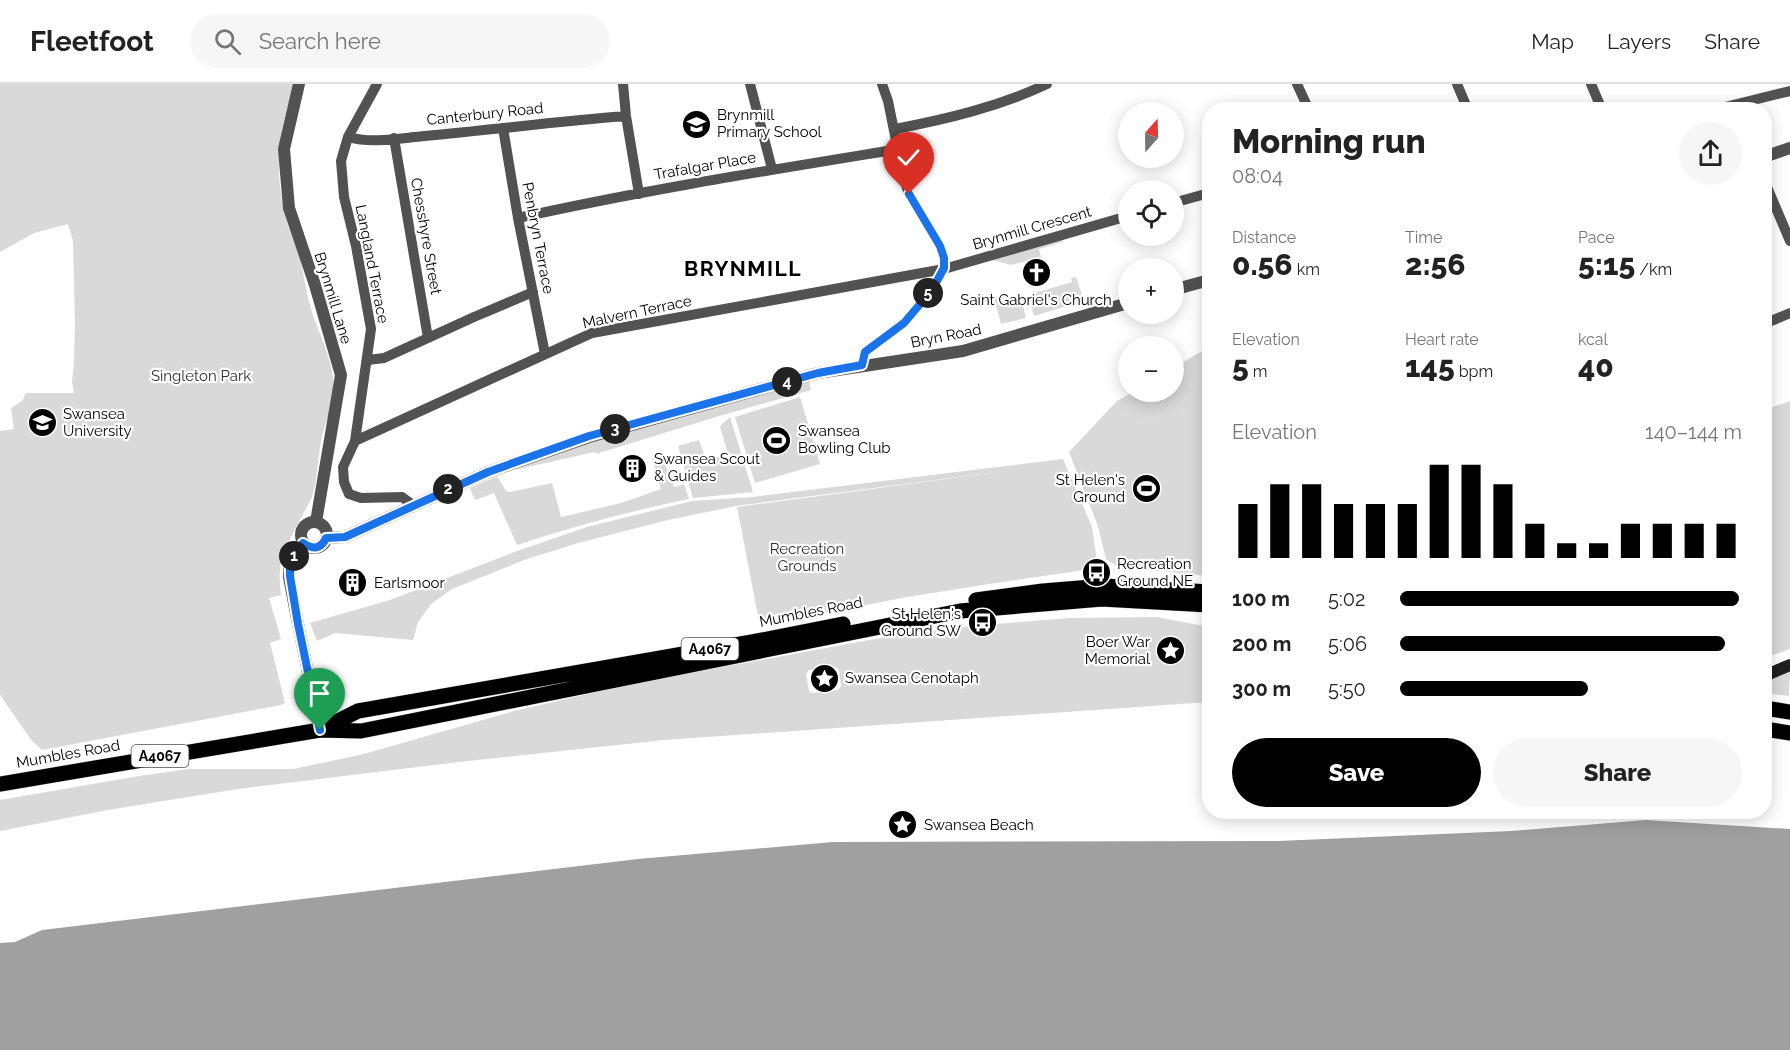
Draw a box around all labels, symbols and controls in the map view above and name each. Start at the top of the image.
search box [190,14,610,68]
text: Fleetfoot [30,25,154,58]
icon: search [211,25,244,58]
text: Search here [259,28,381,54]
text: Map [1531,29,1574,54]
text: Layers [1607,29,1671,54]
text: Share [1704,29,1760,54]
street label: Canterbury Road [426,99,544,129]
north arrow [1118,102,1184,168]
map controls [1118,102,1184,402]
place label: Brynmill Primary School [717,106,823,141]
school or university icon: Brynmill Primary School [680,108,712,140]
text: Morning run [1232,122,1426,161]
button: share [1679,122,1742,185]
pin [883,132,934,194]
icon: check [892,141,925,174]
street label: Trafalgar Place [653,148,758,184]
text: 08:04 [1232,164,1283,188]
street label: Chesshyre Street [407,176,445,296]
button: locate [1118,180,1184,246]
street label: Penbryn Terrace [518,181,558,296]
street label: Brynmill Crescent [971,202,1093,254]
street label: Langland Terrace [352,203,392,325]
text: Distance [1232,228,1296,247]
text: Time [1405,228,1442,247]
text: Pace [1578,228,1615,247]
text: 0.56 [1232,247,1293,282]
text: 2:56 [1405,247,1466,282]
text: 5:15 [1578,247,1635,282]
street label: Brynmill Lane [310,250,356,346]
district label: BRYNMILL [684,256,802,281]
church icon: Saint Gabriel's Church [1020,257,1052,289]
button: + [1118,258,1184,324]
text: km [1293,260,1320,279]
text: /km [1635,260,1672,279]
pin: 5 [913,278,943,308]
text: 5 [924,283,932,302]
place label: Saint Gabriel's Church [960,291,1112,309]
street label: Malvern Terrace [581,292,693,332]
street label: Bryn Road [909,320,983,352]
text: Elevation [1232,330,1300,349]
text: Heart rate [1405,330,1479,349]
text: kcal [1578,330,1608,349]
button: − [1118,336,1184,402]
text: 5 [1232,349,1249,384]
text: 145 [1405,349,1455,384]
text: 40 [1578,349,1614,384]
text: m [1249,362,1268,381]
text: bpm [1455,362,1493,381]
park label: Singleton Park [151,367,251,385]
pin: 4 [772,367,802,397]
text: 4 [782,372,792,391]
place label: Swansea University [63,405,132,440]
school or university icon: Swansea University [26,407,58,439]
pin: 3 [600,414,630,444]
text: 3 [611,419,619,438]
text: Elevation [1232,420,1317,444]
text: 140–144 m [1645,420,1742,444]
place label: Swansea Bowling Club [798,422,891,457]
sports icon: Swansea Bowling Club [761,424,793,456]
place label: Swansea Scout & Guides [654,450,760,485]
building icon: Swansea Scout & Guides [617,452,649,484]
place label: St Helen's Ground [1056,471,1125,506]
sports icon: St Helen's Ground [1130,473,1162,505]
pin: 2 [433,474,463,504]
text: 2 [443,479,453,498]
park label: Recreation Grounds [770,540,844,575]
pin: 1 [279,541,309,571]
text: 1 [290,546,298,565]
place label: Recreation Ground NE [1117,555,1193,590]
bus stop icon: Recreation Ground NE [1080,557,1112,589]
building icon: Earlsmoor [337,567,369,599]
place label: Earlsmoor [374,574,445,592]
text: 100 m [1232,587,1290,611]
text: 5:02 [1328,587,1365,611]
street label: Mumbles Road [758,593,864,631]
place label: St Helen's Ground SW [881,605,961,640]
bus stop icon: St Helen's Ground SW [966,607,998,639]
text: 200 m [1232,632,1291,656]
text: 5:06 [1328,632,1367,656]
place label: Boer War Memorial [1085,633,1151,668]
place icon: Boer War Memorial [1155,635,1187,667]
road number: A4067 [682,638,738,660]
place icon: Swansea Cenotaph [808,662,840,694]
pin [294,668,345,730]
place label: Swansea Cenotaph [845,669,979,687]
icon: arrive [303,677,336,710]
text: 300 m [1232,677,1291,701]
text: 5:50 [1328,677,1366,701]
street label: Mumbles Road [15,736,121,772]
button: Save [1232,738,1481,807]
button: Share [1493,738,1742,807]
road number: A4067 [132,745,188,767]
place icon: Swansea Beach [887,809,919,841]
place label: Swansea Beach [924,816,1034,834]

